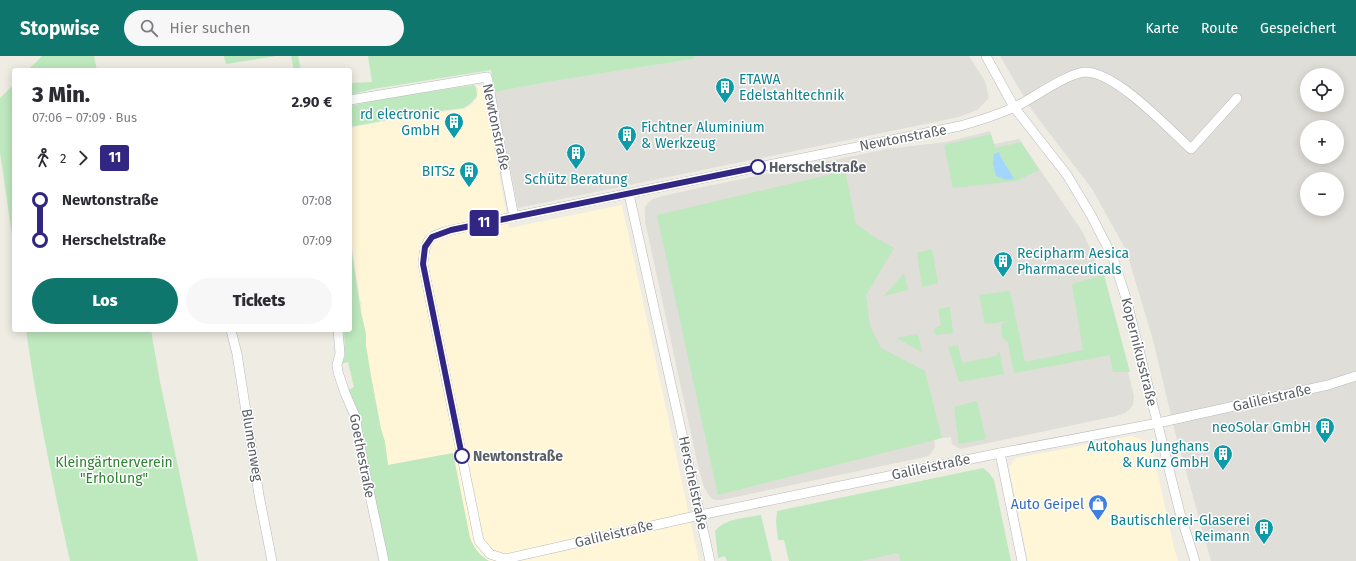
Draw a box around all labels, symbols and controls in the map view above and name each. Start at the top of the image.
search box [124,10,404,46]
text: Stopwise [20,17,100,40]
icon: search [138,17,160,39]
text: Hier suchen [170,19,251,37]
text: Karte [1145,20,1179,37]
text: Route [1201,20,1238,37]
text: Gespeichert [1260,20,1336,37]
map controls [1300,68,1344,216]
button: locate [1300,68,1344,112]
place label: ETAWA Edelstahltechnik [739,71,845,104]
building icon: ETAWA Edelstahltechnik [714,76,736,104]
text: 3 Min. [32,81,90,108]
street label: Newtonstraße [478,82,514,172]
text: 2.90 € [291,93,332,111]
place label: rd electronic GmbH [360,106,440,139]
text: 07:06 – 07:09 · Bus [32,110,137,125]
building icon: rd electronic GmbH [443,111,465,139]
place label: Fichtner Aluminium & Werkzeug [641,119,765,152]
button: + [1300,120,1344,164]
street label: Newtonstraße [858,121,948,155]
building icon: Fichtner Aluminium & Werkzeug [616,124,638,152]
building icon: Schütz Beratung [565,142,587,170]
icon: walk [32,147,54,169]
icon: forward [72,147,94,169]
text: 11 [108,149,121,166]
text: 2 [60,151,66,166]
marker: Herschelstraße [750,159,766,175]
place label: Herschelstraße [769,159,866,176]
building icon: BITSz [458,160,480,188]
place label: BITSz [422,163,455,180]
place label: Schütz Beratung [525,171,628,188]
button: − [1300,172,1344,216]
text: Newtonstraße [62,191,159,209]
text: 07:08 [302,193,332,208]
line badge: 11 [466,210,502,236]
text: 11 [478,214,490,231]
text: Herschelstraße [62,231,166,249]
text: 07:09 [302,233,332,248]
place label: Recipharm Aesica Pharmaceuticals [1017,245,1129,278]
building icon: Recipharm Aesica Pharmaceuticals [992,250,1014,278]
button: Los [32,278,178,324]
button: Tickets [186,278,332,324]
street label: Kopernikusstraße [1117,296,1161,408]
street label: Galileistraße [1231,381,1313,415]
street label: Blumenweg [238,407,266,483]
street label: Goethestraße [345,412,379,500]
building icon: neoSolar GmbH [1314,416,1336,444]
place label: neoSolar GmbH [1212,419,1311,436]
street label: Herschelstraße [675,434,711,532]
place label: Autohaus Junghans & Kunz GmbH [1087,438,1209,471]
building icon: Autohaus Junghans & Kunz GmbH [1212,443,1234,471]
marker: Newtonstraße [454,448,470,464]
place label: Newtonstraße [473,448,563,465]
street label: Galileistraße [890,450,972,484]
park label: Kleingärtnerverein "Erholung" [55,454,173,487]
shop icon: Auto Geipel [1087,493,1109,521]
place label: Auto Geipel [1011,496,1084,513]
place label: Bautischlerei-Glaserei Reimann [1110,512,1250,545]
street label: Galileistraße [573,517,655,551]
building icon: Bautischlerei-Glaserei Reimann [1253,517,1275,545]

